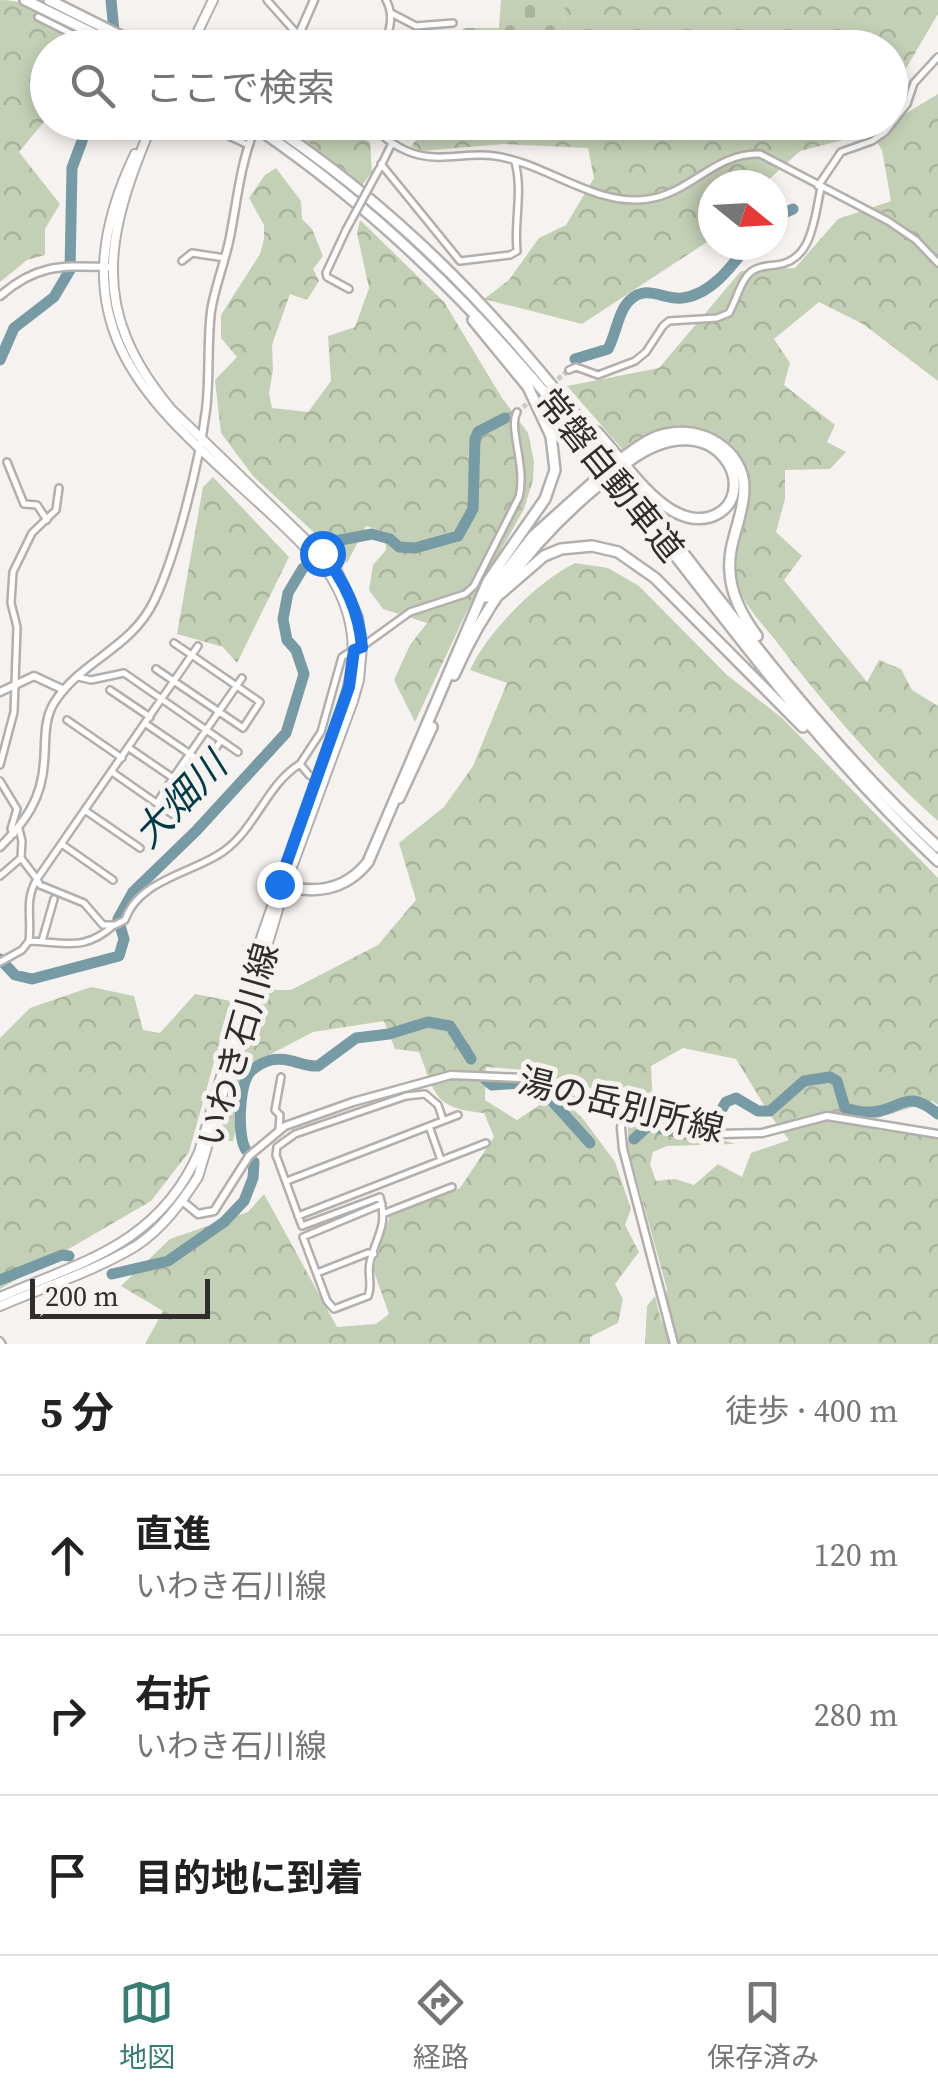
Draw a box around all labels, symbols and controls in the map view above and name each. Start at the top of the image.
search box [30,30,908,140]
icon: search [65,58,120,113]
text: ここで検索 [145,62,335,114]
north arrow [698,170,788,260]
street label: 常磐自動車道 [525,378,695,572]
route start [300,531,346,577]
water label: 大畑川 [122,738,241,859]
route end [257,862,303,908]
street label: いわき石川線 [186,937,290,1153]
street label: 湯の岳別所線 [513,1056,729,1154]
scale bar [30,1274,210,1318]
text: 200 m [45,1277,119,1315]
text: 5 分 [40,1383,114,1441]
text: 徒歩 · 400 m [725,1389,898,1433]
text: 直進 [135,1508,211,1560]
icon: ahead [40,1528,95,1583]
text: 120 m [814,1533,898,1577]
text: いわき石川線 [135,1564,327,1608]
text: 右折 [135,1668,211,1720]
icon: right [40,1688,95,1743]
text: 280 m [814,1693,898,1737]
text: いわき石川線 [135,1724,327,1768]
icon: arrive [40,1848,95,1903]
text: 目的地に到着 [135,1852,363,1904]
tab: 地図 [119,1975,175,2076]
tab: 経路 [413,1975,469,2076]
tab: 保存済み [707,1975,819,2076]

